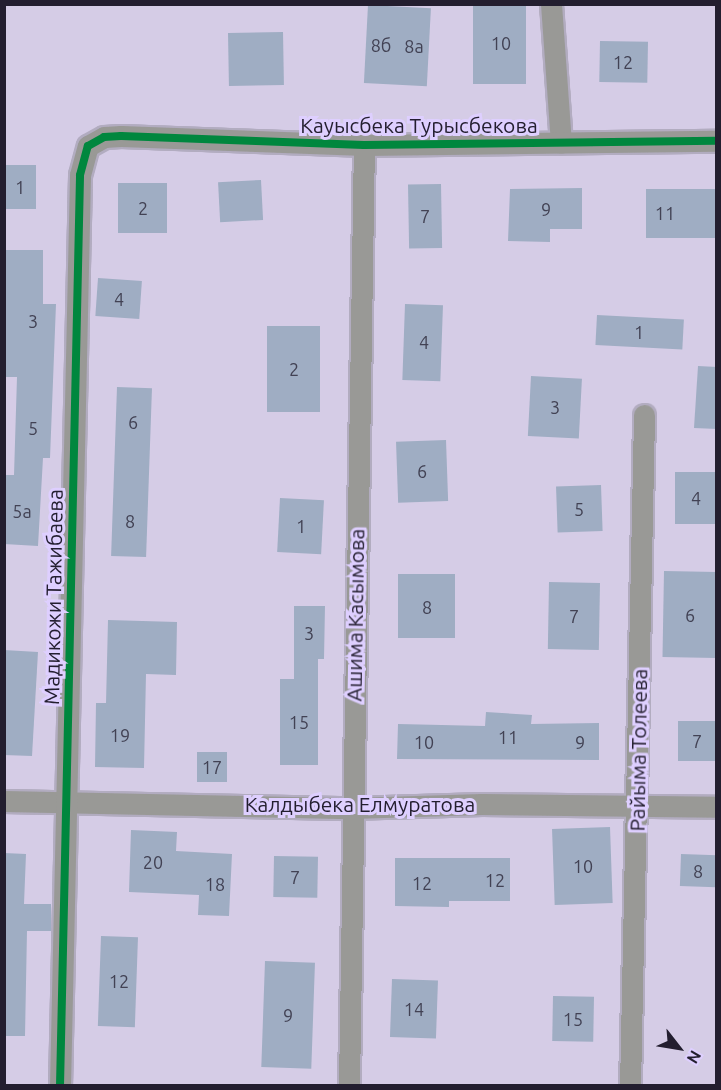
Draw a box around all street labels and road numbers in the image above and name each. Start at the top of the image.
street label: Кауысбека Турысбекова [300,112,538,138]
street label: Мадикожи Тажибаева [39,489,67,705]
street label: Ашима Касымова [341,528,369,702]
street label: Райыма Толеева [624,668,652,832]
street label: Калдыбека Елмуратова [245,791,475,817]

